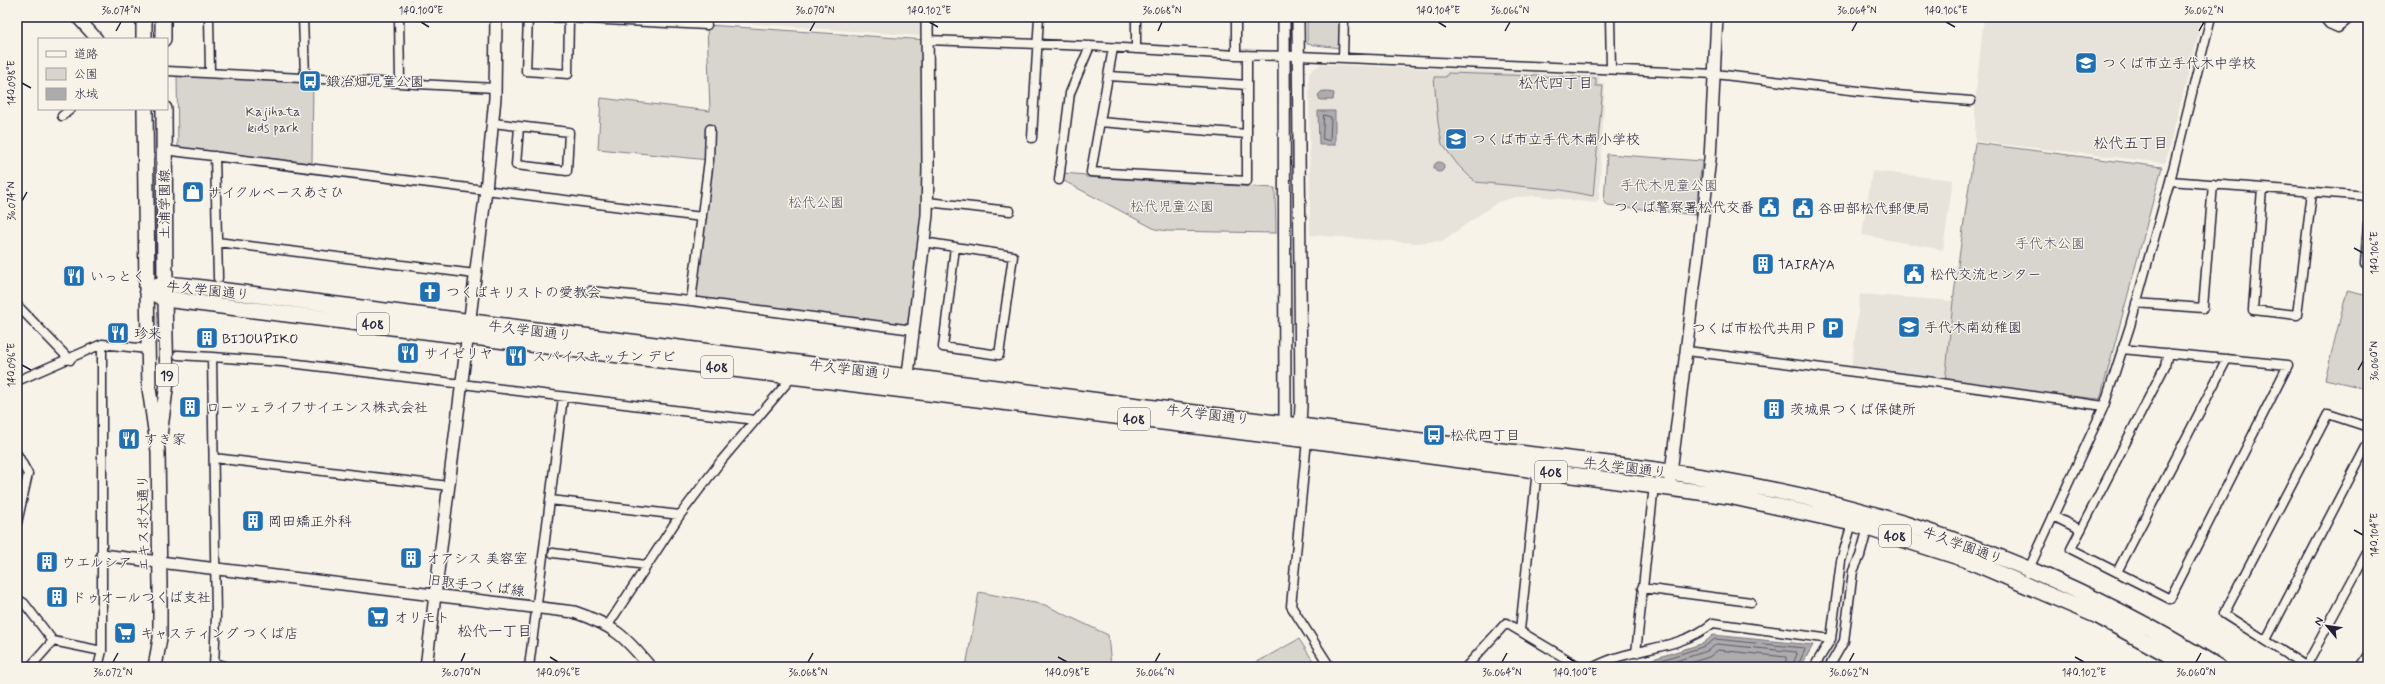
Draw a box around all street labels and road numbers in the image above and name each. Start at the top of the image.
street label: 土浦学園線 [156,169,174,239]
street label: 牛久学園通り [165,278,251,304]
road number: 408 [357,313,389,335]
street label: 牛久学園通り [487,317,573,345]
road number: 408 [701,356,733,378]
street label: 牛久学園通り [808,356,894,384]
road number: 19 [156,364,178,386]
street label: 牛久学園通り [1165,401,1251,429]
road number: 408 [1118,408,1150,430]
street label: 牛久学園通り [1582,454,1668,482]
road number: 408 [1535,461,1567,483]
street label: エキスポ大通り [134,474,154,572]
street label: 牛久学園通り [1920,523,2005,569]
road number: 408 [1879,525,1911,547]
street label: 旧取手つくば線 [426,571,526,601]

